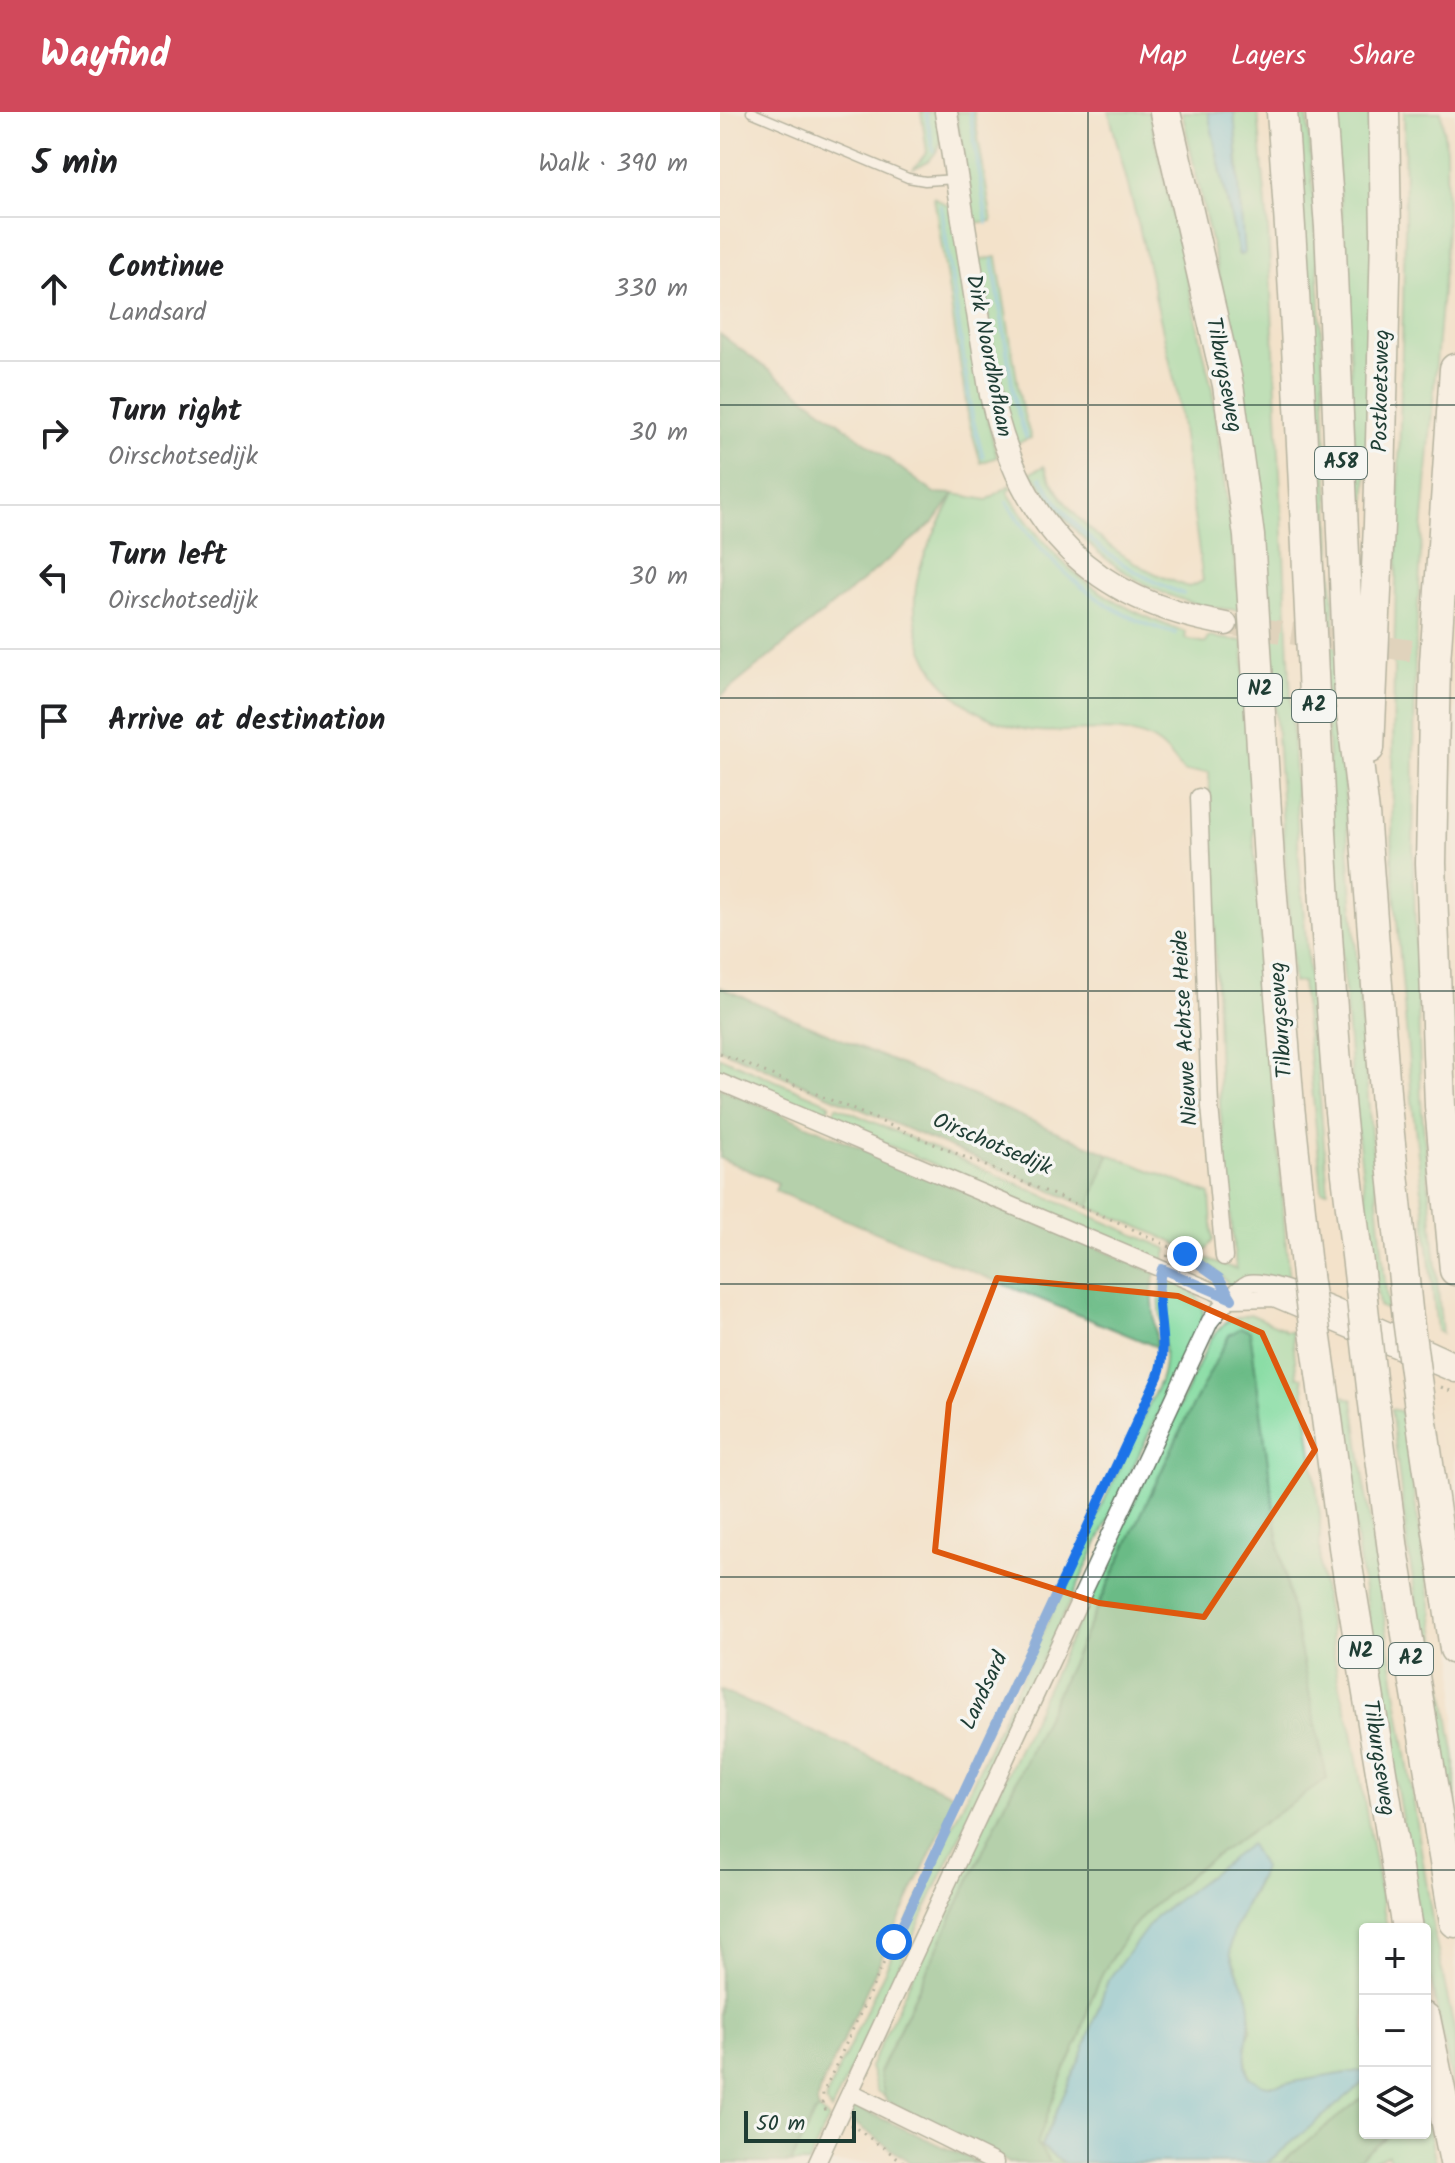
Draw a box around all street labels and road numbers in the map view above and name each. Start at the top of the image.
street label: Dirk Noordhoflaan [955,272,1021,440]
street label: Tilburgseweg [1195,314,1251,436]
street label: Postkoetsweg [1363,329,1401,453]
road number: A58 [1315,447,1367,479]
road number: N2 [1238,674,1282,706]
road number: A2 [1292,690,1336,722]
street label: Nieuwe Achtse Heide [1163,929,1209,1127]
street label: Tilburgseweg [1260,961,1304,1079]
street label: Oirschotsedijk [927,1104,1058,1186]
road number: N2 [1339,1636,1383,1668]
road number: A2 [1389,1643,1433,1675]
street label: Landsard [952,1645,1019,1736]
street label: Tilburgseweg [1352,1698,1404,1818]

